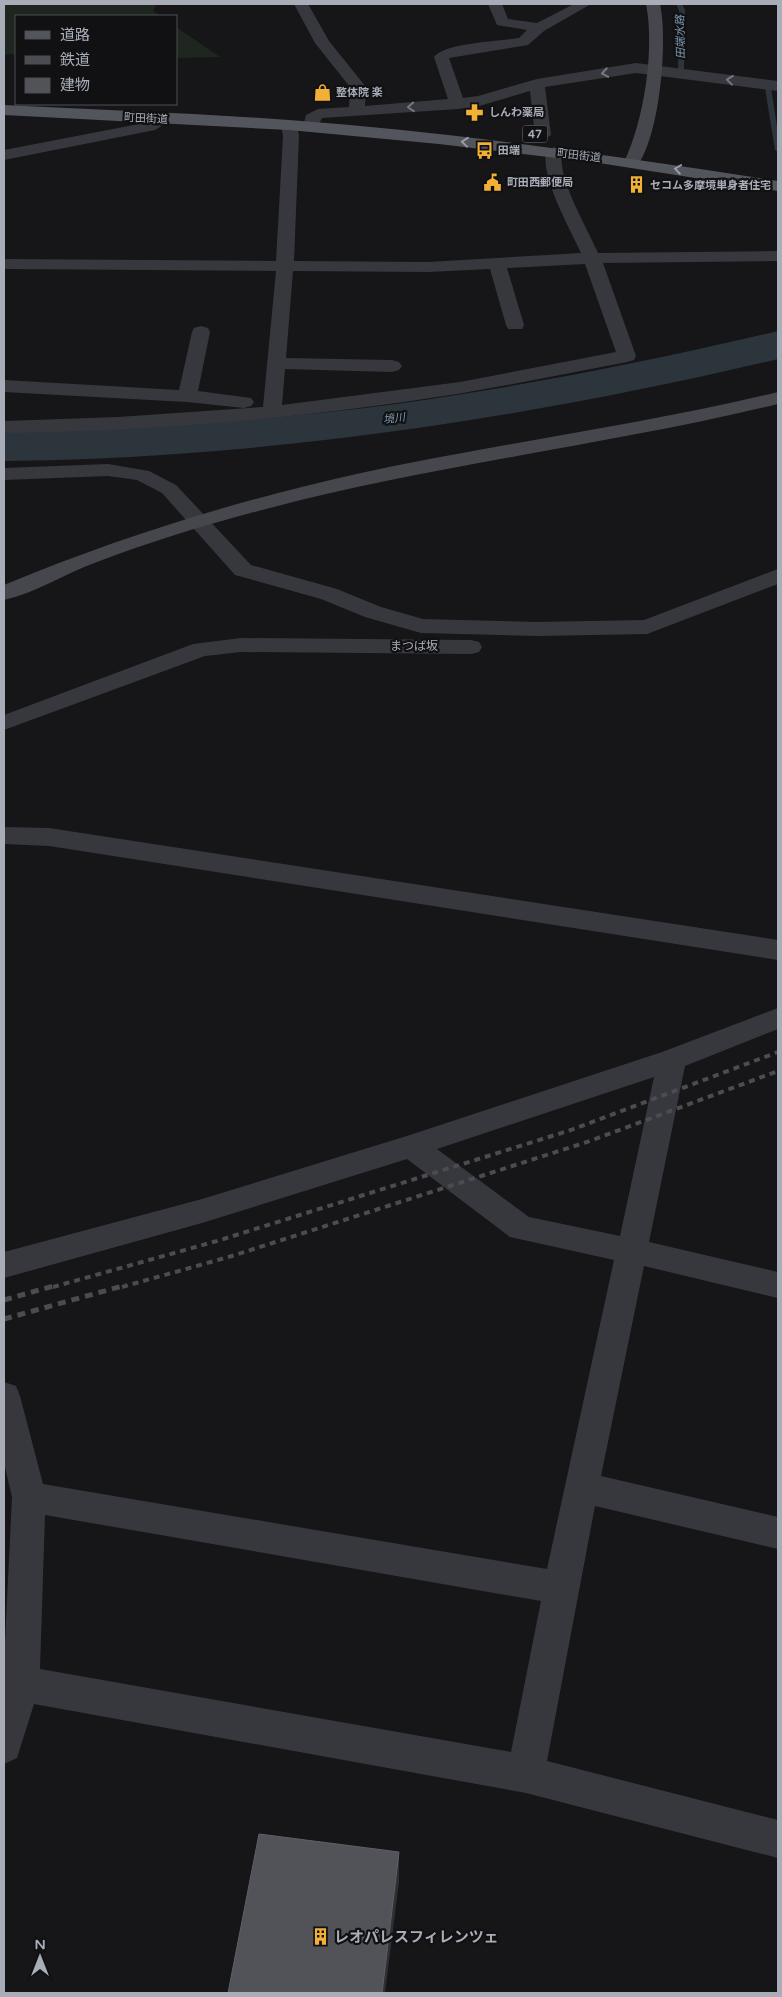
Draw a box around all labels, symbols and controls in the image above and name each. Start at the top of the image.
water label: 田端水路 [674,14,687,59]
legend [15,15,178,105]
text: 道路 [60,26,90,44]
text: 鉄道 [60,51,90,69]
one-way arrow [601,67,609,78]
one-way arrow [726,75,734,86]
text: 建物 [60,76,90,94]
shop icon: 整体院 楽 [312,82,332,102]
place label: 整体院 楽 [336,86,383,99]
one-way arrow [407,102,415,113]
pharmacy icon: しんわ薬局 [465,102,485,122]
place label: しんわ薬局 [489,106,544,119]
street label: 町田街道 [124,111,168,126]
road number: 47 [522,126,548,142]
one-way arrow [461,136,469,147]
bus stop icon: 田端 [474,140,494,160]
place label: 田端 [498,144,520,157]
street label: 町田街道 [556,146,602,165]
one-way arrow [674,165,683,175]
public building icon: 町田西郵便局 [483,172,503,192]
building icon: セコム多摩境単身者住宅 [626,175,646,195]
place label: 町田西郵便局 [507,176,573,189]
place label: セコム多摩境単身者住宅 [650,179,771,192]
water label: 境川 [382,411,407,426]
street label: まつば坂 [390,639,438,653]
building icon: レオパレスフィレンツェ [310,1927,330,1947]
place label: レオパレスフィレンツェ [334,1928,499,1946]
north arrow [15,1932,65,1982]
text: N [34,1936,46,1953]

